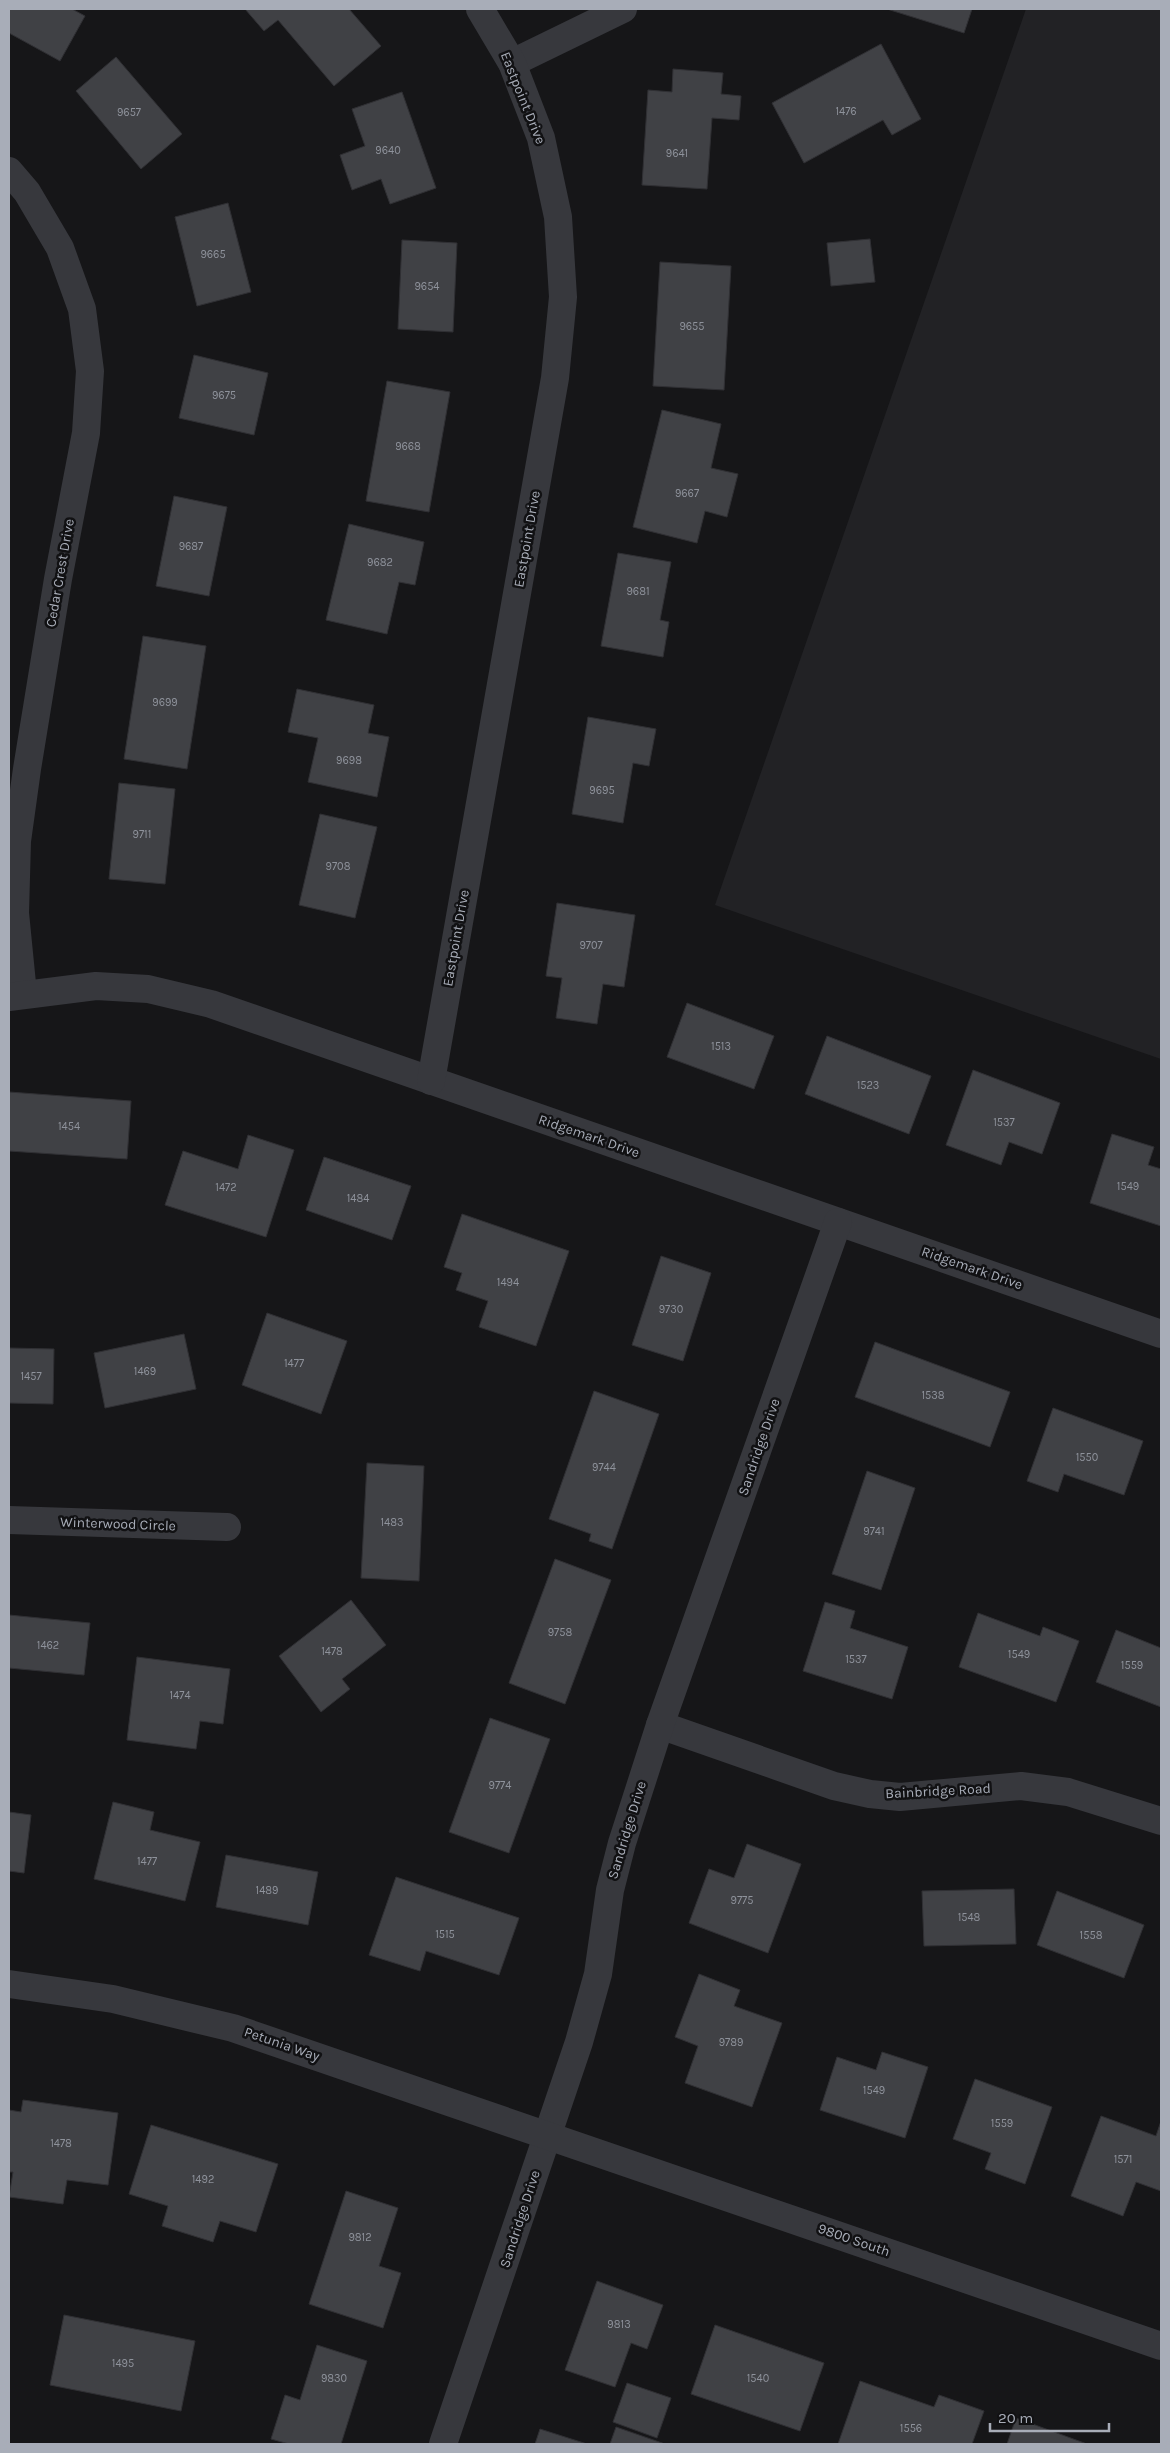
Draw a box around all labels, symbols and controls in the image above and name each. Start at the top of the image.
street label: Eastpoint Drive [497,49,549,147]
house number: 1476 [835,105,857,118]
house number: 9657 [117,106,141,119]
house number: 9640 [375,144,401,157]
house number: 9641 [666,147,688,160]
house number: 9665 [200,248,226,261]
house number: 9654 [414,280,440,293]
house number: 9655 [679,320,705,333]
house number: 9675 [212,389,236,402]
house number: 9668 [395,440,421,453]
house number: 9667 [675,487,699,500]
street label: Eastpoint Drive [510,489,544,589]
street label: Cedar Crest Drive [42,518,78,628]
house number: 9687 [179,540,203,553]
house number: 9682 [367,556,393,569]
house number: 9681 [626,585,650,598]
house number: 9699 [152,696,178,709]
house number: 9698 [336,754,362,767]
house number: 9695 [589,784,615,797]
house number: 9711 [133,828,151,841]
house number: 9708 [326,860,351,873]
street label: Eastpoint Drive [439,888,473,988]
house number: 9707 [579,939,603,952]
house number: 1513 [711,1040,731,1053]
house number: 1523 [857,1079,879,1092]
street label: Ridgemark Drive [536,1111,642,1161]
house number: 1537 [993,1116,1015,1129]
house number: 1454 [58,1120,80,1133]
house number: 1549 [1117,1180,1139,1193]
house number: 1472 [215,1181,237,1194]
house number: 1484 [347,1192,369,1205]
street label: Ridgemark Drive [919,1243,1025,1293]
house number: 1494 [497,1276,519,1289]
house number: 9730 [659,1303,683,1316]
house number: 1477 [284,1357,304,1370]
house number: 1469 [134,1365,156,1378]
house number: 1457 [20,1370,42,1383]
house number: 1538 [921,1389,945,1402]
street label: Sandridge Drive [734,1396,784,1498]
house number: 1550 [1076,1451,1098,1464]
house number: 9744 [592,1461,616,1474]
street label: Winterwood Circle [60,1513,176,1535]
house number: 1483 [380,1516,404,1529]
house number: 9741 [863,1525,885,1538]
house number: 9758 [548,1626,572,1639]
house number: 1462 [37,1639,59,1652]
house number: 1478 [321,1645,343,1658]
house number: 1549 [1008,1648,1030,1661]
house number: 1537 [845,1653,867,1666]
house number: 1559 [1121,1659,1143,1672]
house number: 1474 [169,1689,191,1702]
house number: 9774 [489,1779,511,1792]
street label: Sandridge Drive [604,1779,650,1881]
street label: Bainbridge Road [885,1780,991,1802]
house number: 1477 [137,1855,157,1868]
house number: 1489 [256,1884,278,1897]
house number: 9775 [731,1894,753,1907]
house number: 1548 [958,1911,981,1924]
house number: 1515 [435,1928,455,1941]
house number: 1558 [1080,1929,1103,1942]
street label: Petunia Way [242,2023,322,2065]
house number: 9789 [719,2036,743,2049]
house number: 1549 [863,2084,885,2097]
house number: 1559 [991,2117,1013,2130]
house number: 1478 [50,2137,72,2150]
house number: 1571 [1114,2153,1132,2166]
street label: Sandridge Drive [496,2168,544,2270]
house number: 1492 [192,2173,214,2186]
street label: 9800 South [816,2220,892,2260]
house number: 9812 [348,2231,372,2244]
house number: 9813 [607,2318,631,2331]
house number: 1495 [112,2357,134,2370]
house number: 9830 [321,2372,347,2385]
house number: 1540 [747,2372,769,2385]
scale bar [990,2400,1109,2432]
text: 20 m [998,2409,1033,2427]
house number: 1556 [900,2422,922,2435]

